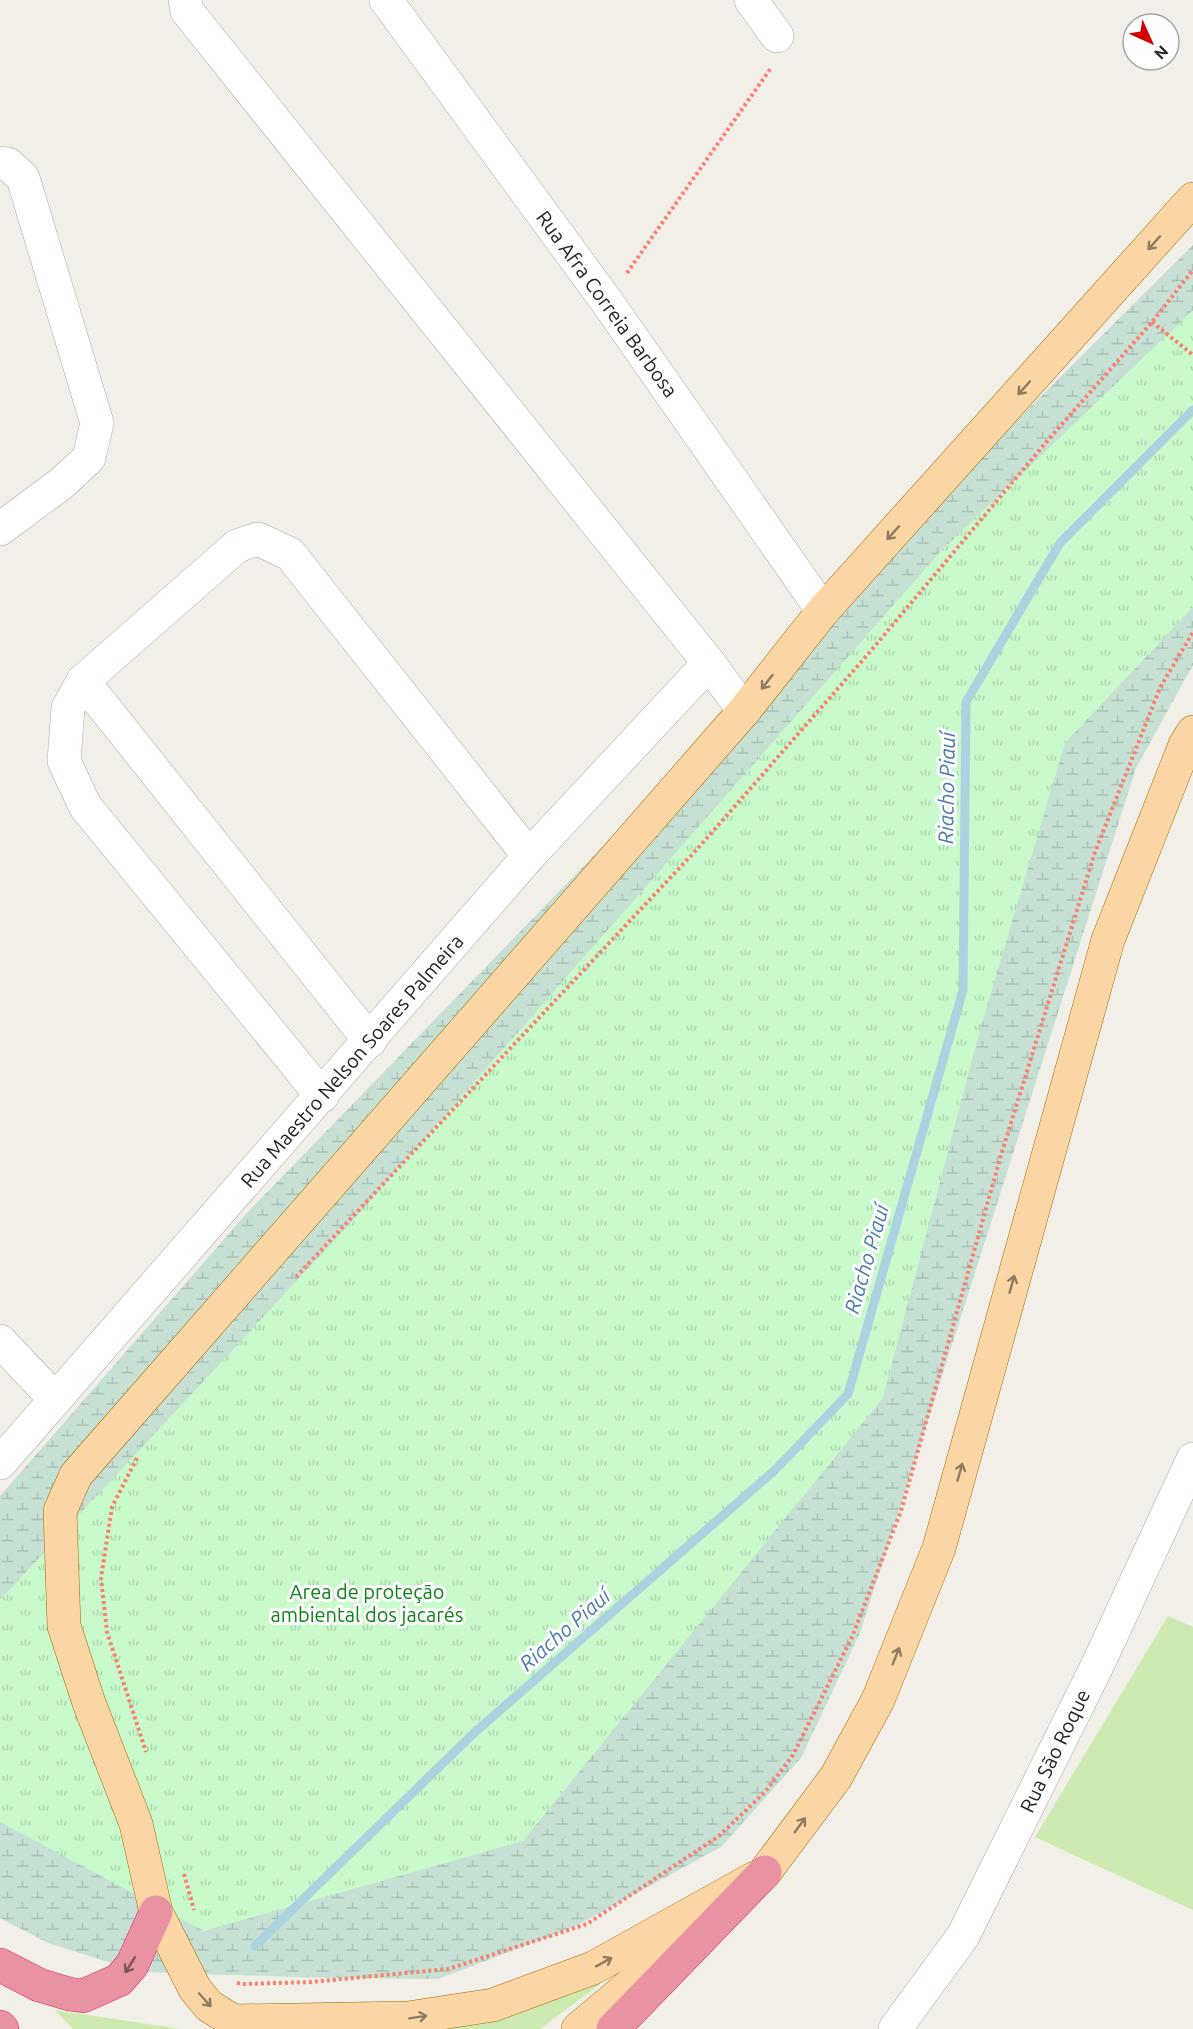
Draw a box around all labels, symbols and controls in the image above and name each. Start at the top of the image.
north arrow [1121,12,1181,72]
text: N [1151,42,1172,63]
street label: Rua Afra Correia Barbosa [532,206,683,401]
one-way arrow [1147,235,1161,250]
one-way arrow [1017,380,1031,395]
one-way arrow [886,525,900,540]
one-way arrow [761,674,774,690]
water label: Riacho Piauí [933,729,959,844]
street label: Rua Maestro Nelson Soares Palmeira [236,930,468,1192]
water label: Riacho Piauí [839,1199,894,1316]
one-way arrow [1007,1275,1018,1294]
one-way arrow [955,1463,966,1482]
park label: Area de proteção ambiental dos jacarés [270,1580,464,1626]
water label: Riacho Piauí [514,1582,617,1675]
one-way arrow [891,1647,902,1666]
street label: Rua São Roque [1015,1685,1094,1816]
one-way arrow [794,1817,806,1833]
one-way arrow [124,1956,136,1973]
one-way arrow [595,1956,612,1968]
one-way arrow [198,1992,212,2007]
one-way arrow [407,2011,427,2022]

